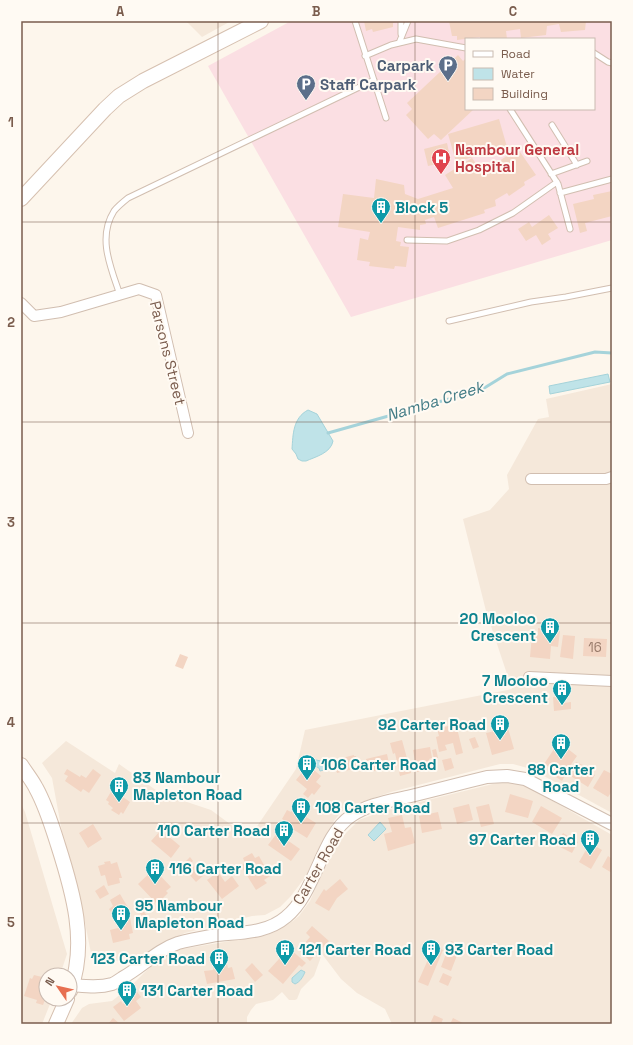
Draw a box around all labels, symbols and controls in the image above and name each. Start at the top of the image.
text: A [116,3,125,20]
text: B [312,3,321,20]
text: C [509,3,517,20]
legend [465,38,595,110]
text: Road [501,46,530,62]
parking icon: Carpark [437,54,459,82]
place label: Carpark [377,56,435,75]
text: Water [501,66,535,82]
parking icon: Staff Carpark [295,73,317,101]
place label: Staff Carpark [320,75,417,94]
text: Building [501,86,548,102]
text: 1 [8,114,14,131]
place label: Nambour General Hospital [455,140,579,176]
hospital icon: Nambour General Hospital [430,147,452,175]
building icon: Block 5 [370,196,392,224]
place label: Block 5 [395,198,448,217]
street label: Parsons Street [146,299,190,407]
text: 2 [7,314,15,331]
water label: Namba Creek [384,376,489,426]
text: 3 [7,514,15,531]
place label: 20 Mooloo Crescent [460,609,536,645]
building icon: 20 Mooloo Crescent [539,616,561,644]
house number: 16 [588,639,602,656]
place label: 7 Mooloo Crescent [482,671,548,707]
building icon: 7 Mooloo Crescent [551,678,573,706]
building icon: 92 Carter Road [489,713,511,741]
text: 4 [7,714,15,731]
place label: 92 Carter Road [378,715,486,734]
building icon: 88 Carter Road [550,732,572,760]
building icon: 106 Carter Road [296,753,318,781]
place label: 106 Carter Road [321,755,437,774]
place label: 88 Carter Road [527,760,595,796]
place label: 83 Nambour Mapleton Road [133,768,242,804]
building icon: 83 Nambour Mapleton Road [108,775,130,803]
building icon: 108 Carter Road [290,796,312,824]
place label: 108 Carter Road [315,798,430,817]
building icon: 110 Carter Road [273,819,295,847]
place label: 110 Carter Road [157,821,270,840]
street label: Carter Road [288,824,348,908]
building icon: 97 Carter Road [579,828,601,856]
place label: 97 Carter Road [469,830,576,849]
building icon: 116 Carter Road [144,857,166,885]
place label: 116 Carter Road [169,859,282,878]
place label: 95 Nambour Mapleton Road [135,896,244,932]
building icon: 95 Nambour Mapleton Road [110,903,132,931]
text: 5 [7,914,15,931]
building icon: 121 Carter Road [274,938,296,966]
building icon: 93 Carter Road [420,938,442,966]
place label: 121 Carter Road [299,940,411,959]
place label: 93 Carter Road [445,940,553,959]
building icon: 123 Carter Road [208,947,230,975]
place label: 123 Carter Road [90,949,205,968]
north arrow [38,967,78,1007]
text: N [42,974,58,988]
building icon: 131 Carter Road [116,979,138,1007]
place label: 131 Carter Road [141,981,253,1000]

